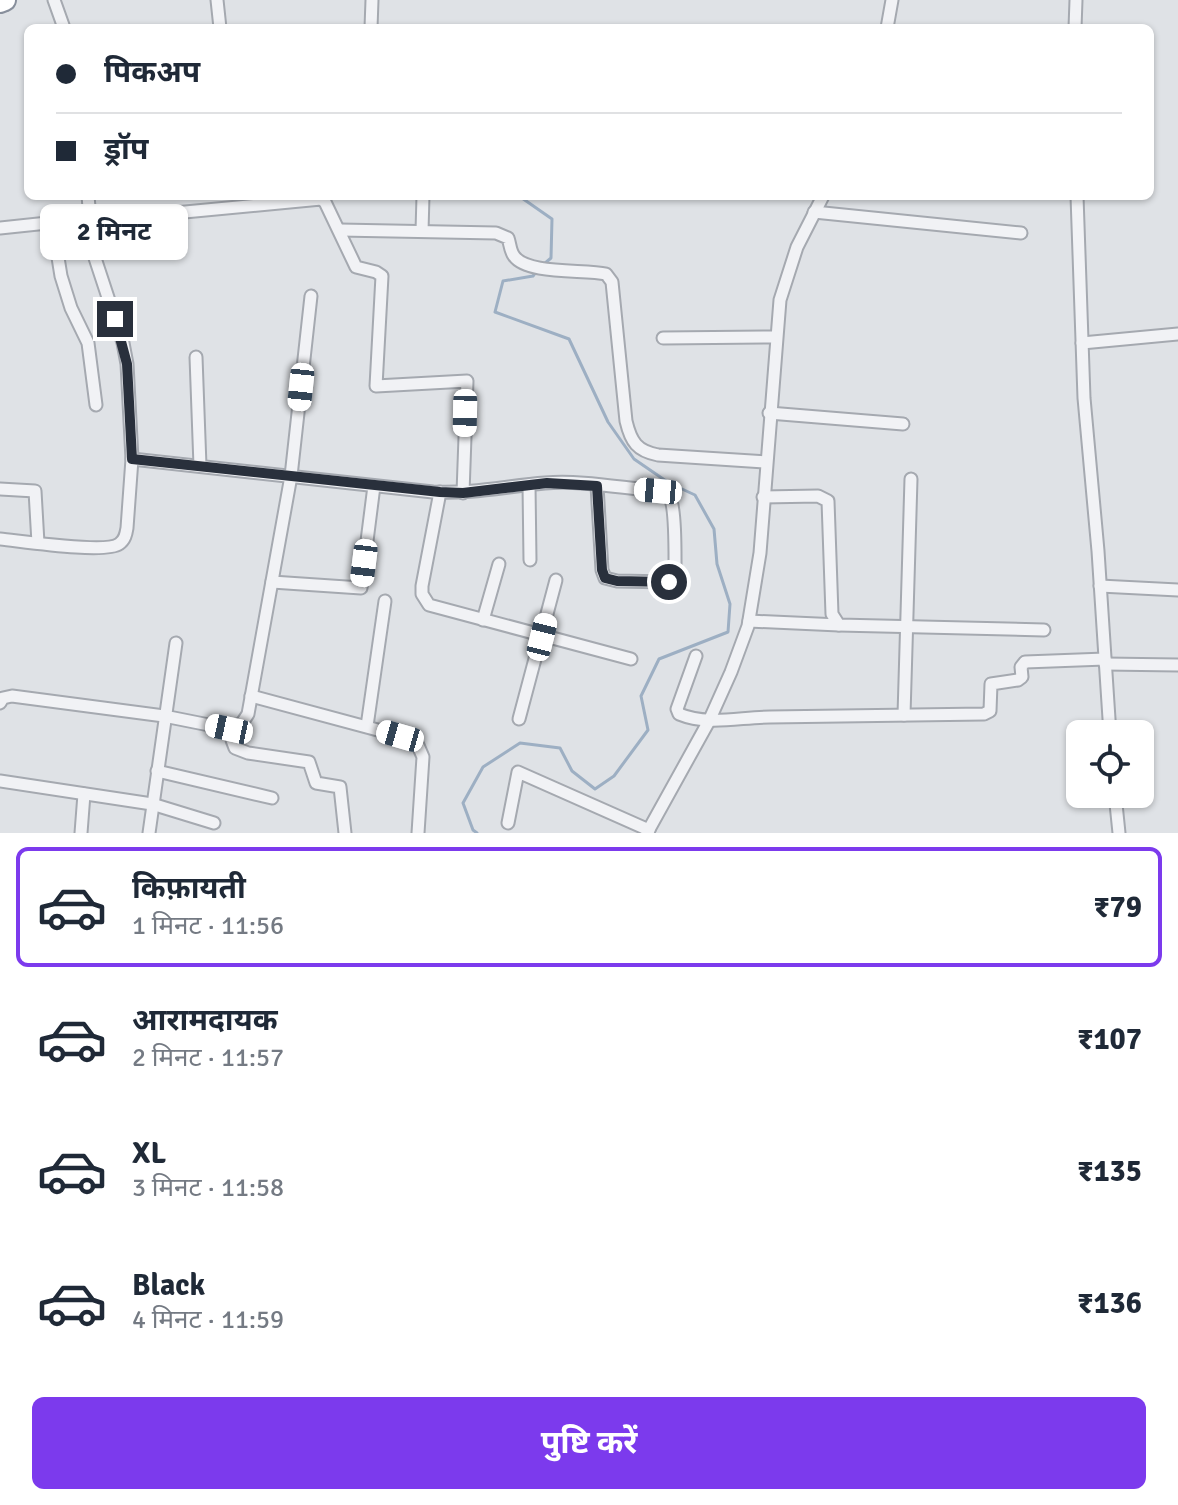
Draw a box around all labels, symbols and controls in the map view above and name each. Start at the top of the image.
text: पिकअप [104,54,200,91]
text: ड्रॉप [104,131,148,168]
callout: 2 मिनट [41,203,189,259]
text: 2 मिनट [77,216,151,248]
route end [97,301,133,337]
car [287,362,315,412]
car [453,389,477,437]
car [633,477,683,505]
car [349,538,379,588]
route start [651,564,687,600]
car [525,611,559,663]
car [203,712,255,746]
car [374,718,426,754]
map controls [1066,720,1154,808]
button: locate [1066,720,1154,808]
text: किफ़ायती [132,870,246,907]
icon: car [36,871,108,943]
text: ₹79 [1093,889,1142,926]
text: 1 मिनट · 11:56 [132,910,284,942]
text: आरामदायक [132,1002,278,1039]
icon: car [36,1003,108,1075]
text: ₹107 [1077,1021,1142,1058]
text: 2 मिनट · 11:57 [132,1042,284,1074]
icon: car [36,1135,108,1207]
text: XL [132,1135,166,1172]
text: ₹135 [1077,1153,1142,1190]
text: 3 मिनट · 11:58 [132,1172,284,1204]
icon: car [36,1267,108,1339]
text: Black [132,1267,205,1304]
text: ₹136 [1077,1285,1142,1322]
text: 4 मिनट · 11:59 [132,1304,284,1336]
button: पुष्टि करें [32,1397,1146,1489]

